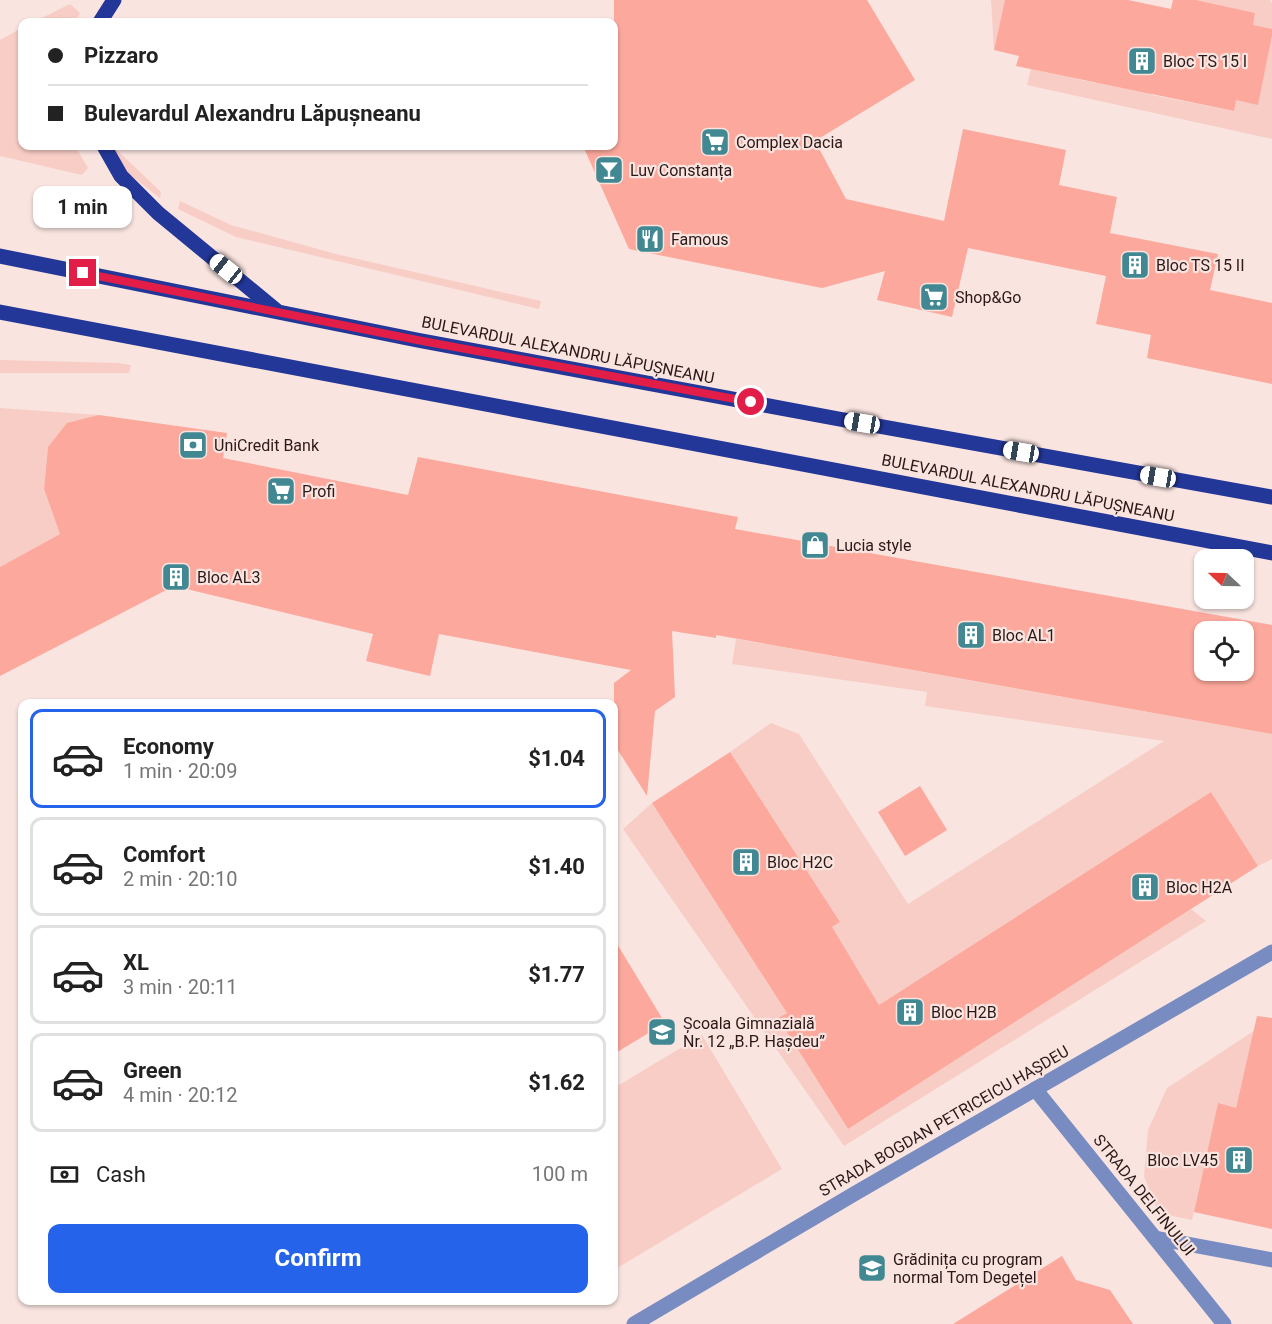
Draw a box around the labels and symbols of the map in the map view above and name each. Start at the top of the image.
building icon: Bloc TS 15 I [1126,45,1158,77]
place label: Bloc TS 15 I [1163,52,1247,71]
supermarket icon: Complex Dacia [699,126,731,158]
place label: Complex Dacia [736,133,843,152]
bar icon: Luv Constanța [593,154,625,186]
place label: Luv Constanța [630,161,732,181]
callout: 1 min [34,186,132,228]
restaurant icon: Famous [634,223,666,255]
place label: Famous [671,230,729,249]
building icon: Bloc TS 15 II [1119,249,1151,281]
car [206,251,246,287]
place label: Bloc TS 15 II [1156,256,1245,275]
route end [69,259,96,286]
supermarket icon: Shop&Go [918,281,950,313]
place label: Shop&Go [955,288,1021,307]
street label: BULEVARDUL ALEXANDRU LĂPUȘNEANU [420,312,716,389]
route start [737,388,764,415]
car [843,411,881,435]
bank icon: UniCredit Bank [177,429,209,461]
place label: UniCredit Bank [214,436,320,455]
car [1002,440,1040,464]
street label: BULEVARDUL ALEXANDRU LĂPUȘNEANU [880,450,1176,527]
car [1139,465,1177,489]
supermarket icon: Profi [265,475,297,507]
place label: Profi [302,482,335,501]
shop icon: Lucia style [799,529,831,561]
place label: Lucia style [836,536,911,555]
north arrow [1194,549,1254,609]
building icon: Bloc AL3 [160,561,192,593]
place label: Bloc AL3 [197,568,260,587]
building icon: Bloc AL1 [955,619,987,651]
place label: Bloc AL1 [992,626,1055,645]
building icon: Bloc H2C [730,846,762,878]
place label: Bloc H2C [767,853,833,872]
building icon: Bloc H2A [1129,871,1161,903]
place label: Bloc H2A [1166,878,1233,897]
building icon: Bloc H2B [894,996,926,1028]
place label: Bloc H2B [931,1003,997,1022]
place label: Școala Gimnazială Nr. 12 „B.P. Hașdeu” [683,1014,825,1052]
school or university icon: Școala Gimnazială Nr. 12 „B.P. Hașdeu” [646,1016,678,1048]
street label: STRADA BOGDAN PETRICEICU HAȘDEU [816,1041,1073,1201]
street label: STRADA DELFINULUI [1089,1131,1199,1259]
building icon: Bloc LV45 [1223,1144,1255,1176]
place label: Bloc LV45 [1147,1151,1218,1170]
place label: Grădinița cu program normal Tom Degețel [893,1250,1043,1288]
school or university icon: Grădinița cu program normal Tom Degețel [856,1252,888,1284]

